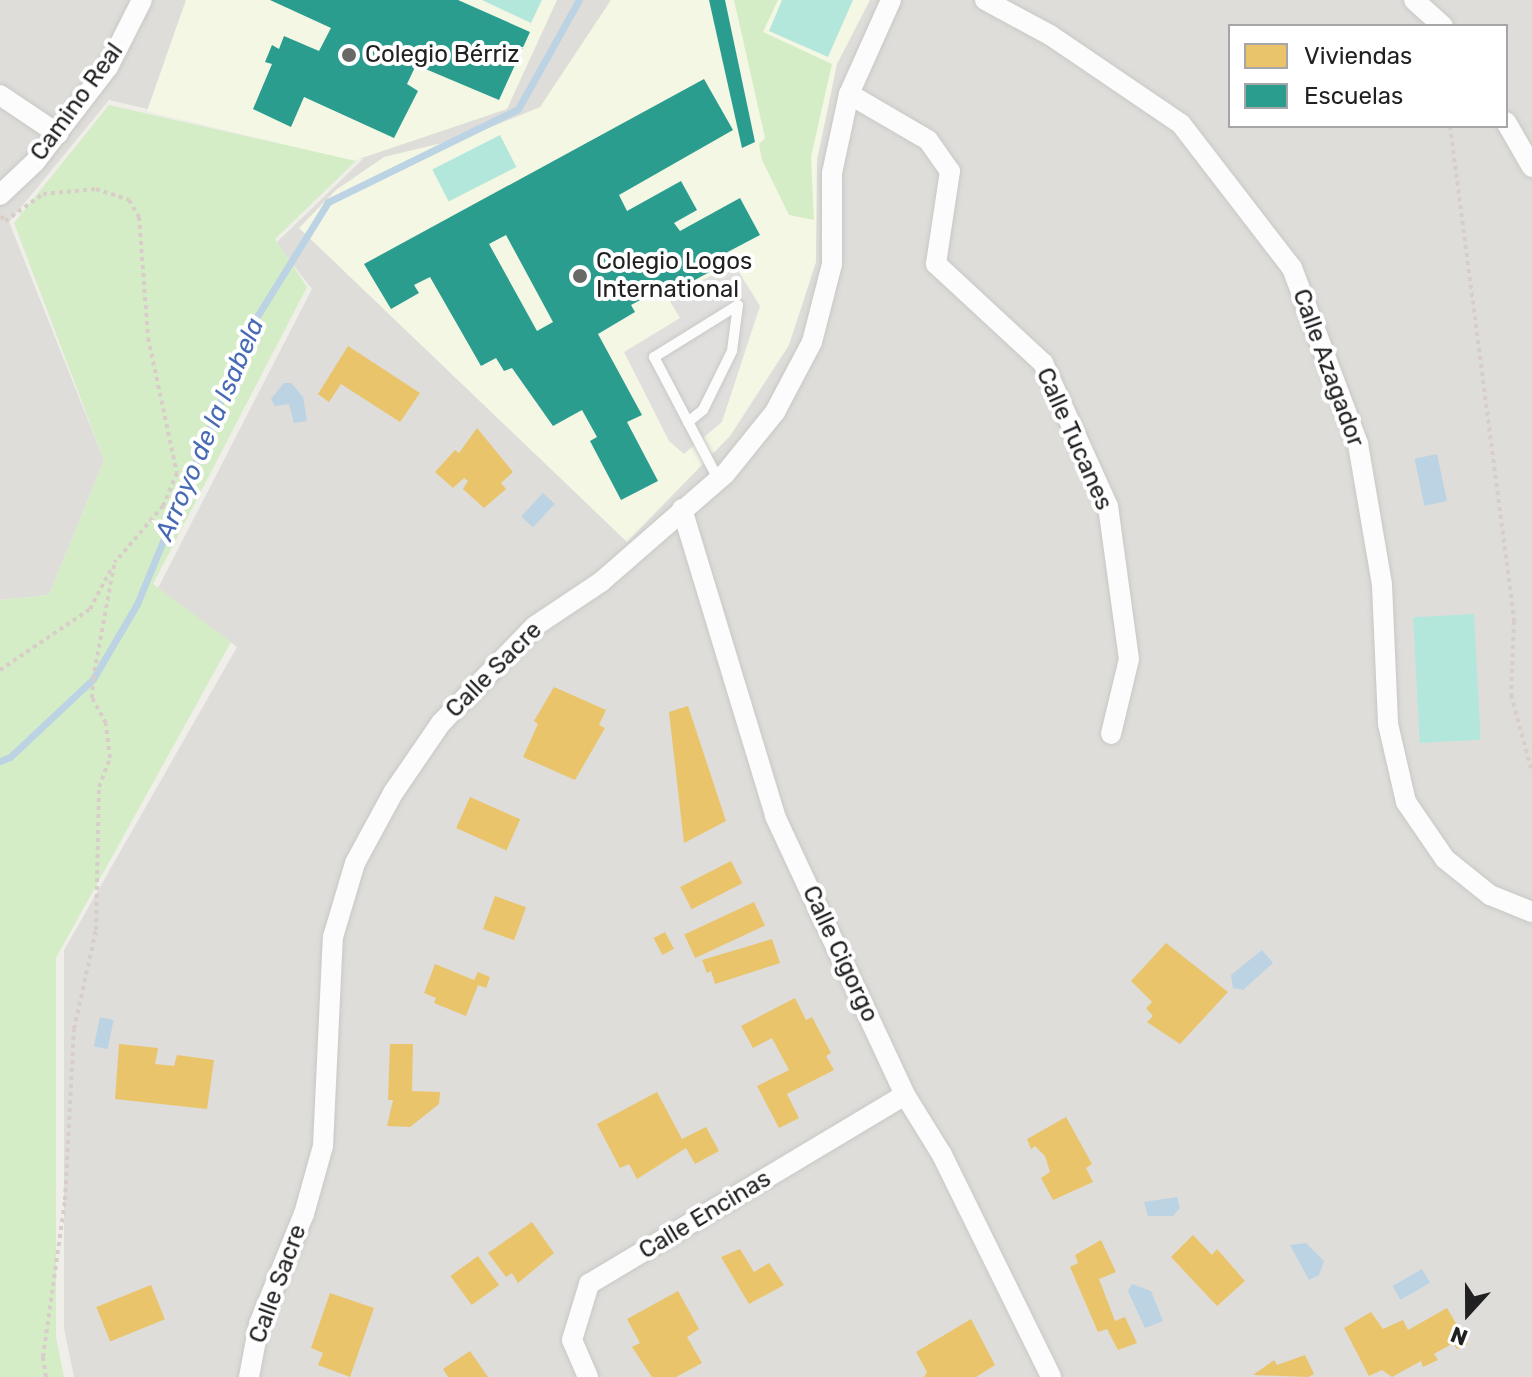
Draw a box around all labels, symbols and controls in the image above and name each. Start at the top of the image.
legend [1228,24,1508,128]
street label: Camino Real [25,37,129,167]
place label: Colegio Bérriz [365,41,520,69]
text: Viviendas [1304,42,1412,70]
marker: Colegio Bérriz [340,46,358,64]
text: Escuelas [1304,82,1403,110]
place label: Colegio Logos International [596,248,752,304]
marker: Colegio Logos International [571,267,589,285]
street label: Calle Azagador [1286,285,1370,451]
water label: Arroyo de la Isabela [149,313,271,545]
street label: Calle Tucanes [1030,363,1118,515]
street label: Calle Sacre [440,616,548,724]
street label: Calle Cigorgo [796,881,884,1027]
street label: Calle Encinas [634,1164,776,1266]
street label: Calle Sacre [243,1221,313,1347]
north arrow [1428,1273,1508,1353]
text: N [1447,1320,1471,1351]

